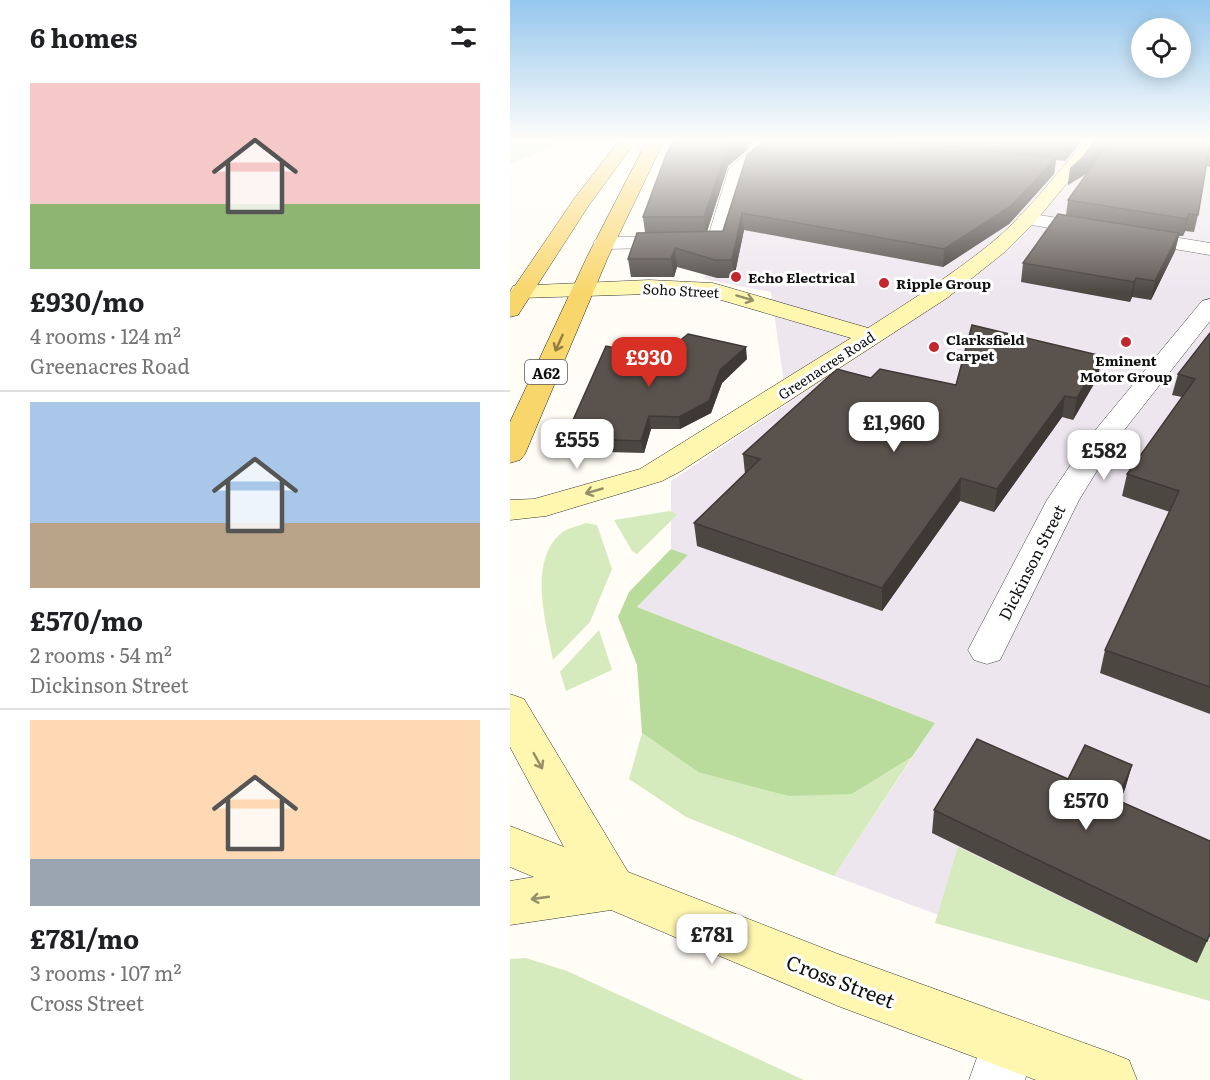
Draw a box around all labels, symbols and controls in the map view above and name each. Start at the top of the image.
text: 6 homes [30,17,137,56]
map controls [1131,18,1191,78]
button: locate [1131,18,1191,78]
icon: filters [447,20,480,53]
icon: home [201,122,309,230]
place label: Echo Electrical [748,267,855,287]
marker: Echo Electrical [729,270,743,284]
place label: Ripple Group [896,273,991,293]
marker: Ripple Group [877,276,891,290]
street label: Soho Street [642,278,720,302]
text: £930/mo [30,281,144,320]
one-way arrow [735,293,754,304]
text: 4 rooms · 124 m² [30,320,181,350]
street label: Greenacres Road [774,326,879,404]
place label: Clarksfield Carpet [946,329,1025,365]
one-way arrow [553,333,564,352]
marker: Eminent Motor Group [1119,335,1133,349]
pin: £930 [613,337,685,388]
marker: Clarksfield Carpet [927,340,941,354]
text: £930 [626,341,672,371]
text: Greenacres Road [30,350,190,380]
place label: Eminent Motor Group [1080,350,1172,386]
road number: A62 [525,360,567,384]
pin: £1,960 [845,402,943,453]
text: £1,960 [863,406,925,436]
pin: £555 [541,419,613,470]
text: £555 [555,423,599,453]
pin: £582 [1068,430,1140,481]
text: £582 [1081,434,1127,464]
icon: home [201,441,309,549]
one-way arrow [585,486,604,497]
street label: Dickinson Street [991,500,1071,624]
text: £570/mo [30,600,143,639]
text: 2 rooms · 54 m² [30,639,172,669]
text: Dickinson Street [30,669,189,699]
one-way arrow [532,752,544,769]
icon: home [201,759,309,867]
pin: £570 [1050,780,1122,831]
text: £570 [1063,784,1109,814]
one-way arrow [531,893,551,904]
pin: £781 [676,914,748,965]
text: £781/mo [30,918,139,957]
text: £781 [691,918,733,948]
street label: Cross Street [782,946,900,1014]
text: 3 rooms · 107 m² [30,957,181,987]
text: Cross Street [30,987,144,1017]

